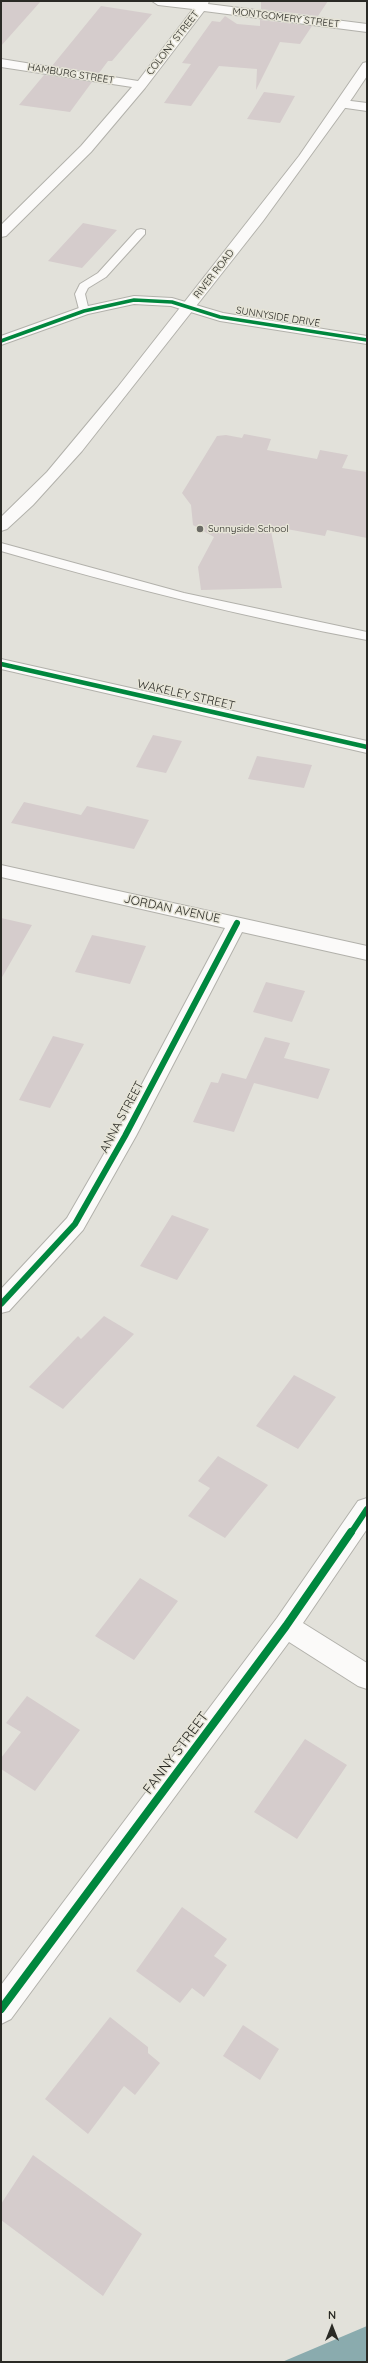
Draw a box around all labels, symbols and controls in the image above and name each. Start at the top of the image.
street label: MONTGOMERY STREET [232,5,340,31]
street label: COLONY STREET [144,8,202,78]
street label: HAMBURG STREET [27,61,115,87]
street label: RIVER ROAD [191,247,237,301]
street label: SUNNYSIDE DRIVE [235,304,321,330]
place label: Sunnyside School [208,523,289,535]
marker: Sunnyside School [195,524,205,534]
street label: WAKELEY STREET [136,677,236,713]
street label: JORDAN AVENUE [123,892,221,926]
street label: ANNA STREET [97,1079,147,1155]
street label: FANNY STREET [140,1709,212,1797]
north arrow [312,2307,352,2347]
text: N [328,2308,336,2322]

